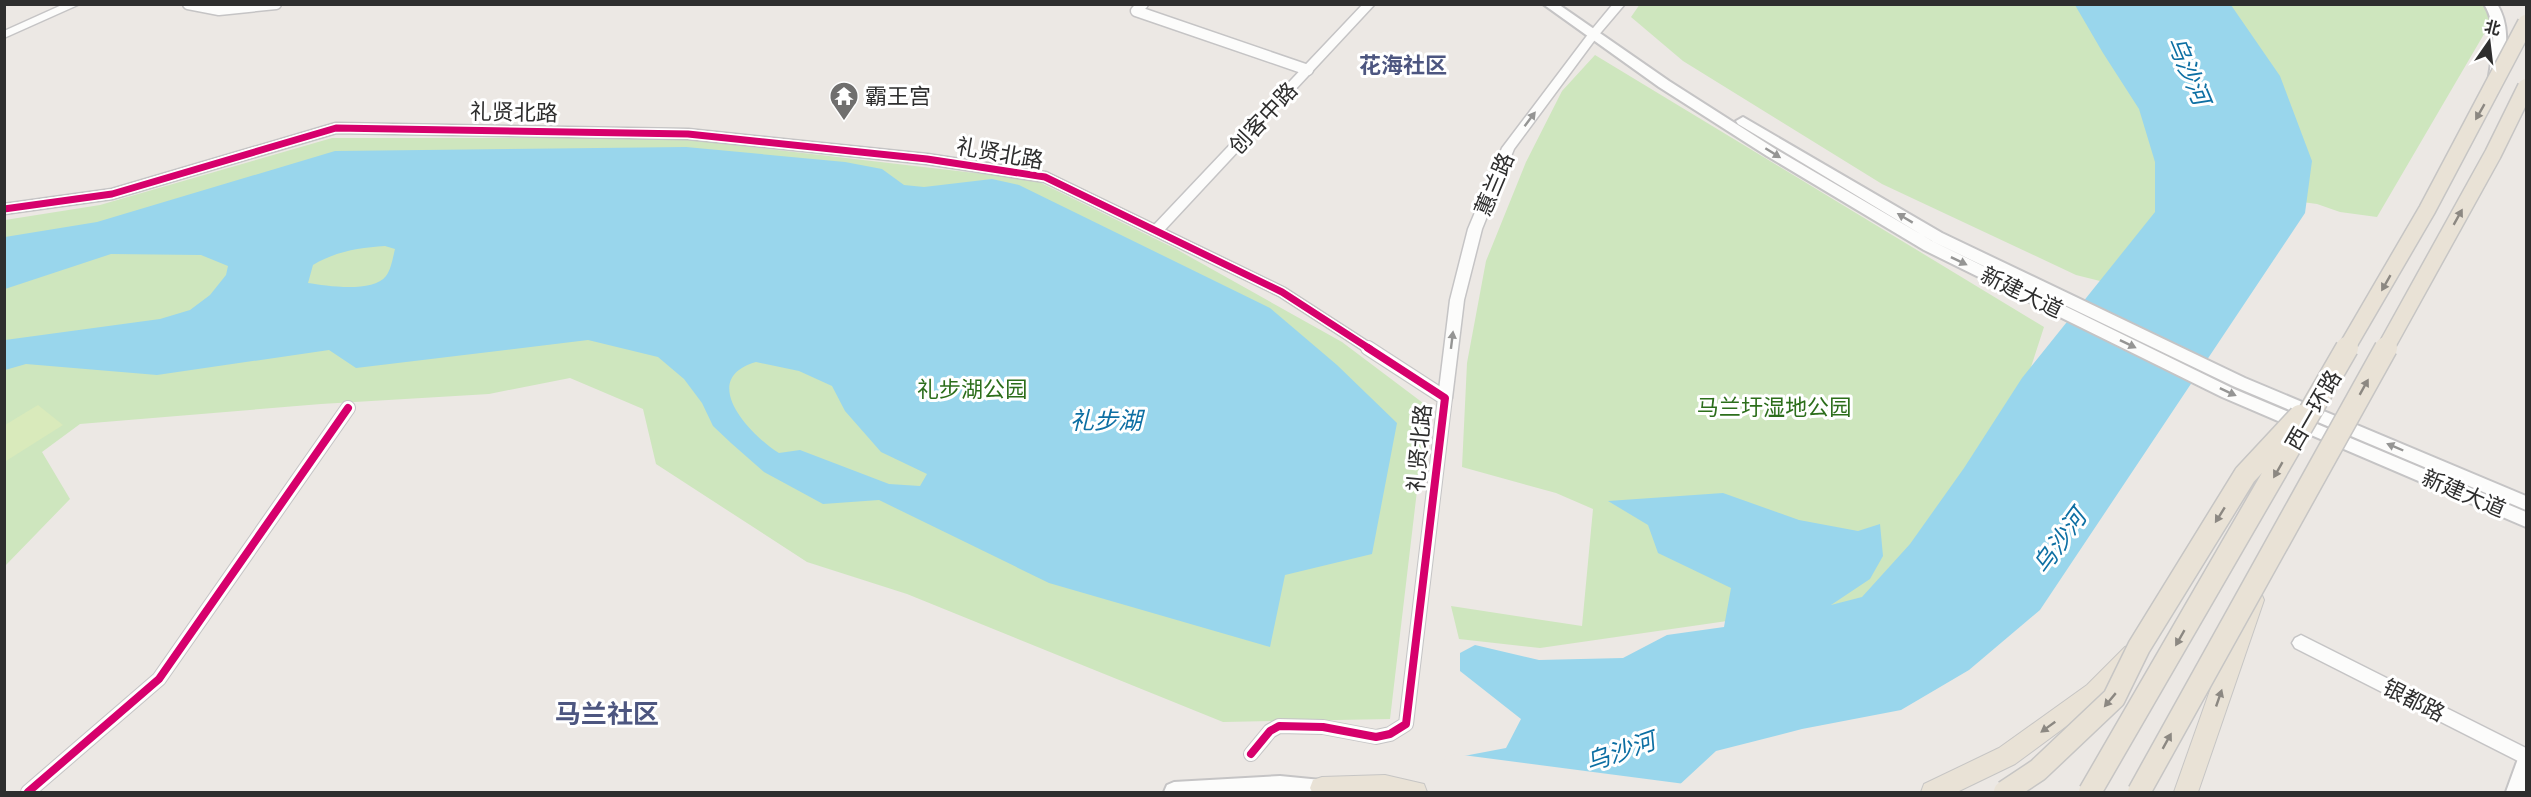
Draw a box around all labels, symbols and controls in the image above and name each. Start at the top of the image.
north arrow [2459,12,2519,72]
text: 北 [2482,16,2503,39]
water label: 乌沙河 [2161,31,2218,113]
district label: 花海社区 [1359,51,1447,79]
street label: 创客中路 [1223,76,1303,160]
temple icon: 霸王宫 [828,80,860,122]
place label: 霸王宫 [865,82,931,110]
street label: 礼贤北路 [470,97,558,127]
one-way arrow [2474,104,2485,120]
one-way arrow [1524,112,1536,128]
street label: 礼贤北路 [954,132,1046,174]
one-way arrow [1765,147,1781,158]
street label: 蕙兰路 [1468,148,1520,220]
one-way arrow [2453,209,2464,225]
one-way arrow [1897,213,1913,224]
one-way arrow [1951,257,1968,266]
street label: 新建大道 [1976,260,2068,324]
one-way arrow [2381,274,2391,291]
one-way arrow [1448,330,1457,349]
one-way arrow [2119,339,2136,348]
street label: 西一环路 [2279,365,2347,455]
park label: 礼步湖公园 [917,375,1027,403]
one-way arrow [2359,378,2369,395]
one-way arrow [2219,388,2236,397]
park label: 马兰圩湿地公园 [1697,393,1851,421]
street label: 礼贤北路 [1401,403,1437,493]
water label: 礼步湖 [1070,405,1146,435]
one-way arrow [2386,442,2404,451]
one-way arrow [2273,462,2284,478]
street label: 新建大道 [2418,463,2510,523]
water label: 乌沙河 [2026,500,2095,579]
one-way arrow [2215,507,2226,523]
one-way arrow [2175,630,2185,647]
street label: 银都路 [2378,673,2450,727]
one-way arrow [2215,688,2225,706]
one-way arrow [2104,692,2117,708]
district label: 马兰社区 [555,697,659,730]
one-way arrow [2040,720,2055,732]
water label: 乌沙河 [1581,724,1663,777]
one-way arrow [2162,733,2172,750]

